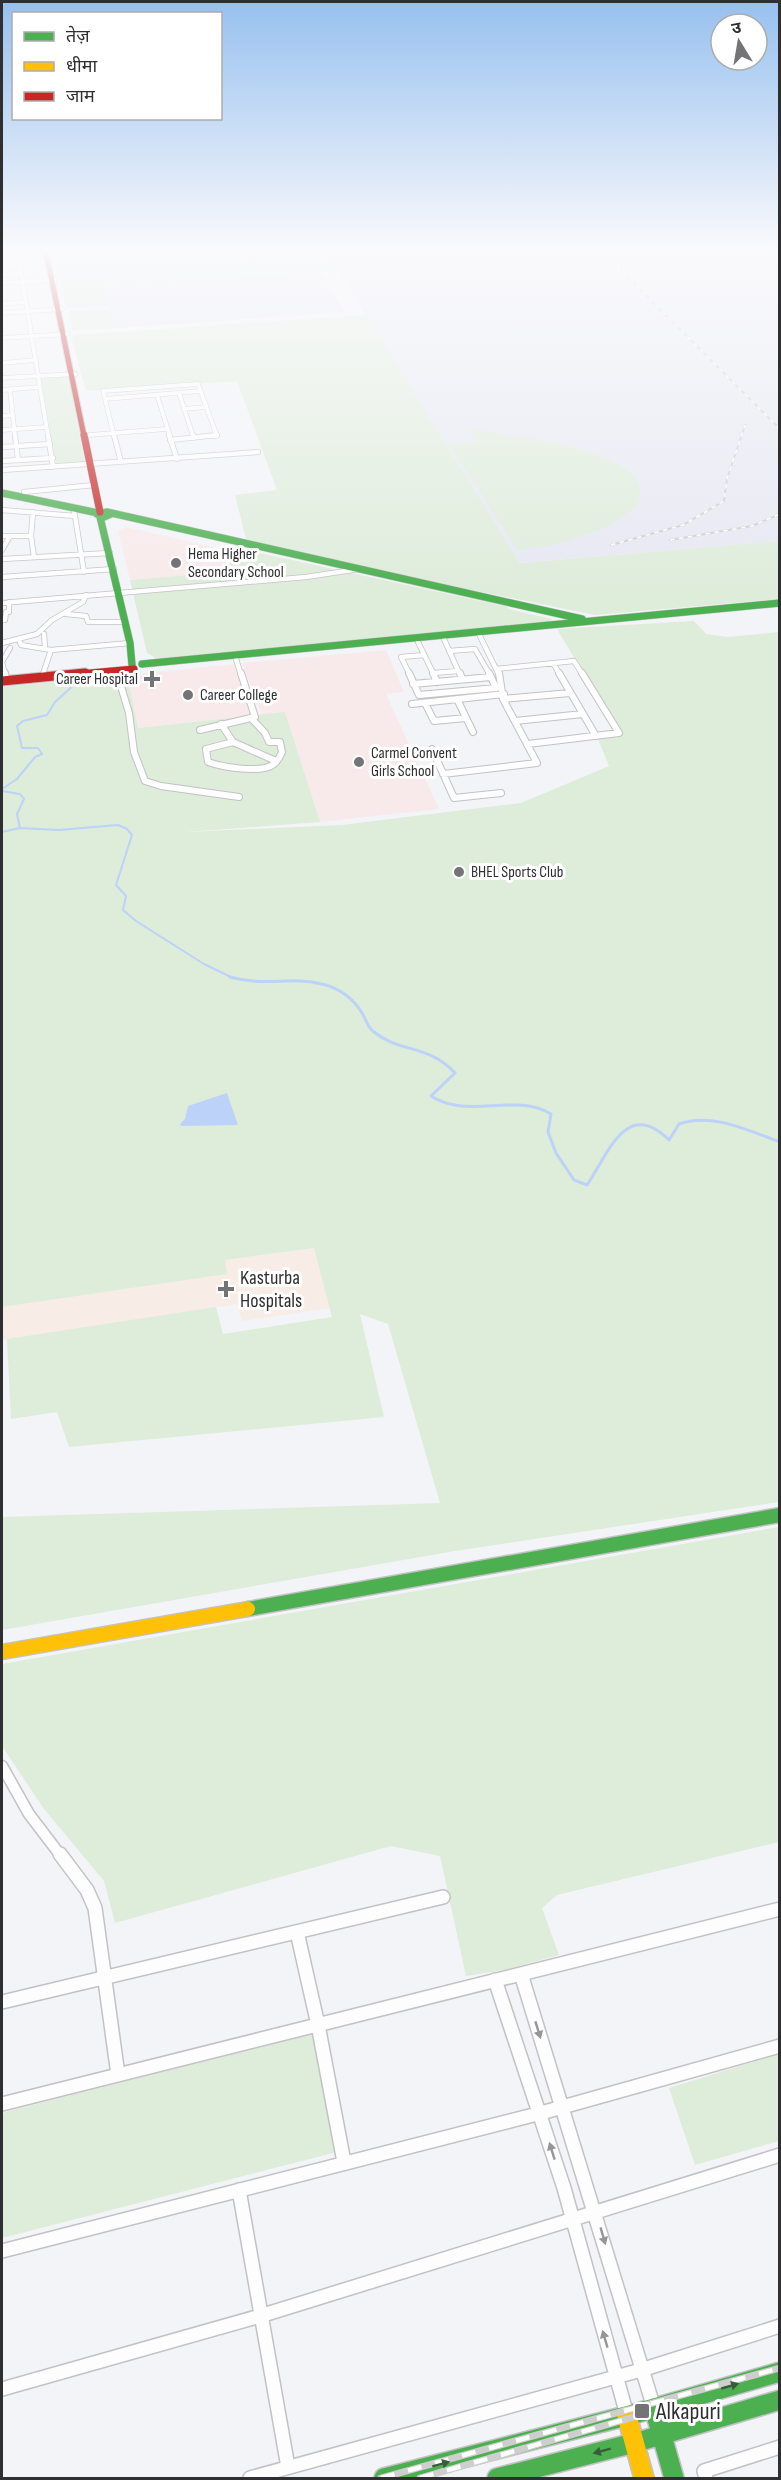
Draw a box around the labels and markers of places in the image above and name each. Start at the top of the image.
place label: Hema Higher Secondary School [188,545,284,582]
marker: Hema Higher Secondary School [169,556,183,570]
place label: Career Hospital [56,670,138,689]
marker: Career Hospital [143,670,161,688]
place label: Career College [200,686,277,705]
marker: Career College [181,688,195,702]
place label: Carmel Convent Girls School [371,744,457,781]
marker: Carmel Convent Girls School [352,755,366,769]
place label: BHEL Sports Club [471,863,563,882]
marker: BHEL Sports Club [452,865,466,879]
place label: Kasturba Hospitals [240,1266,302,1313]
marker: Kasturba Hospitals [217,1280,235,1298]
place label: Alkapuri [655,2397,721,2426]
marker: Alkapuri [633,2402,651,2420]

